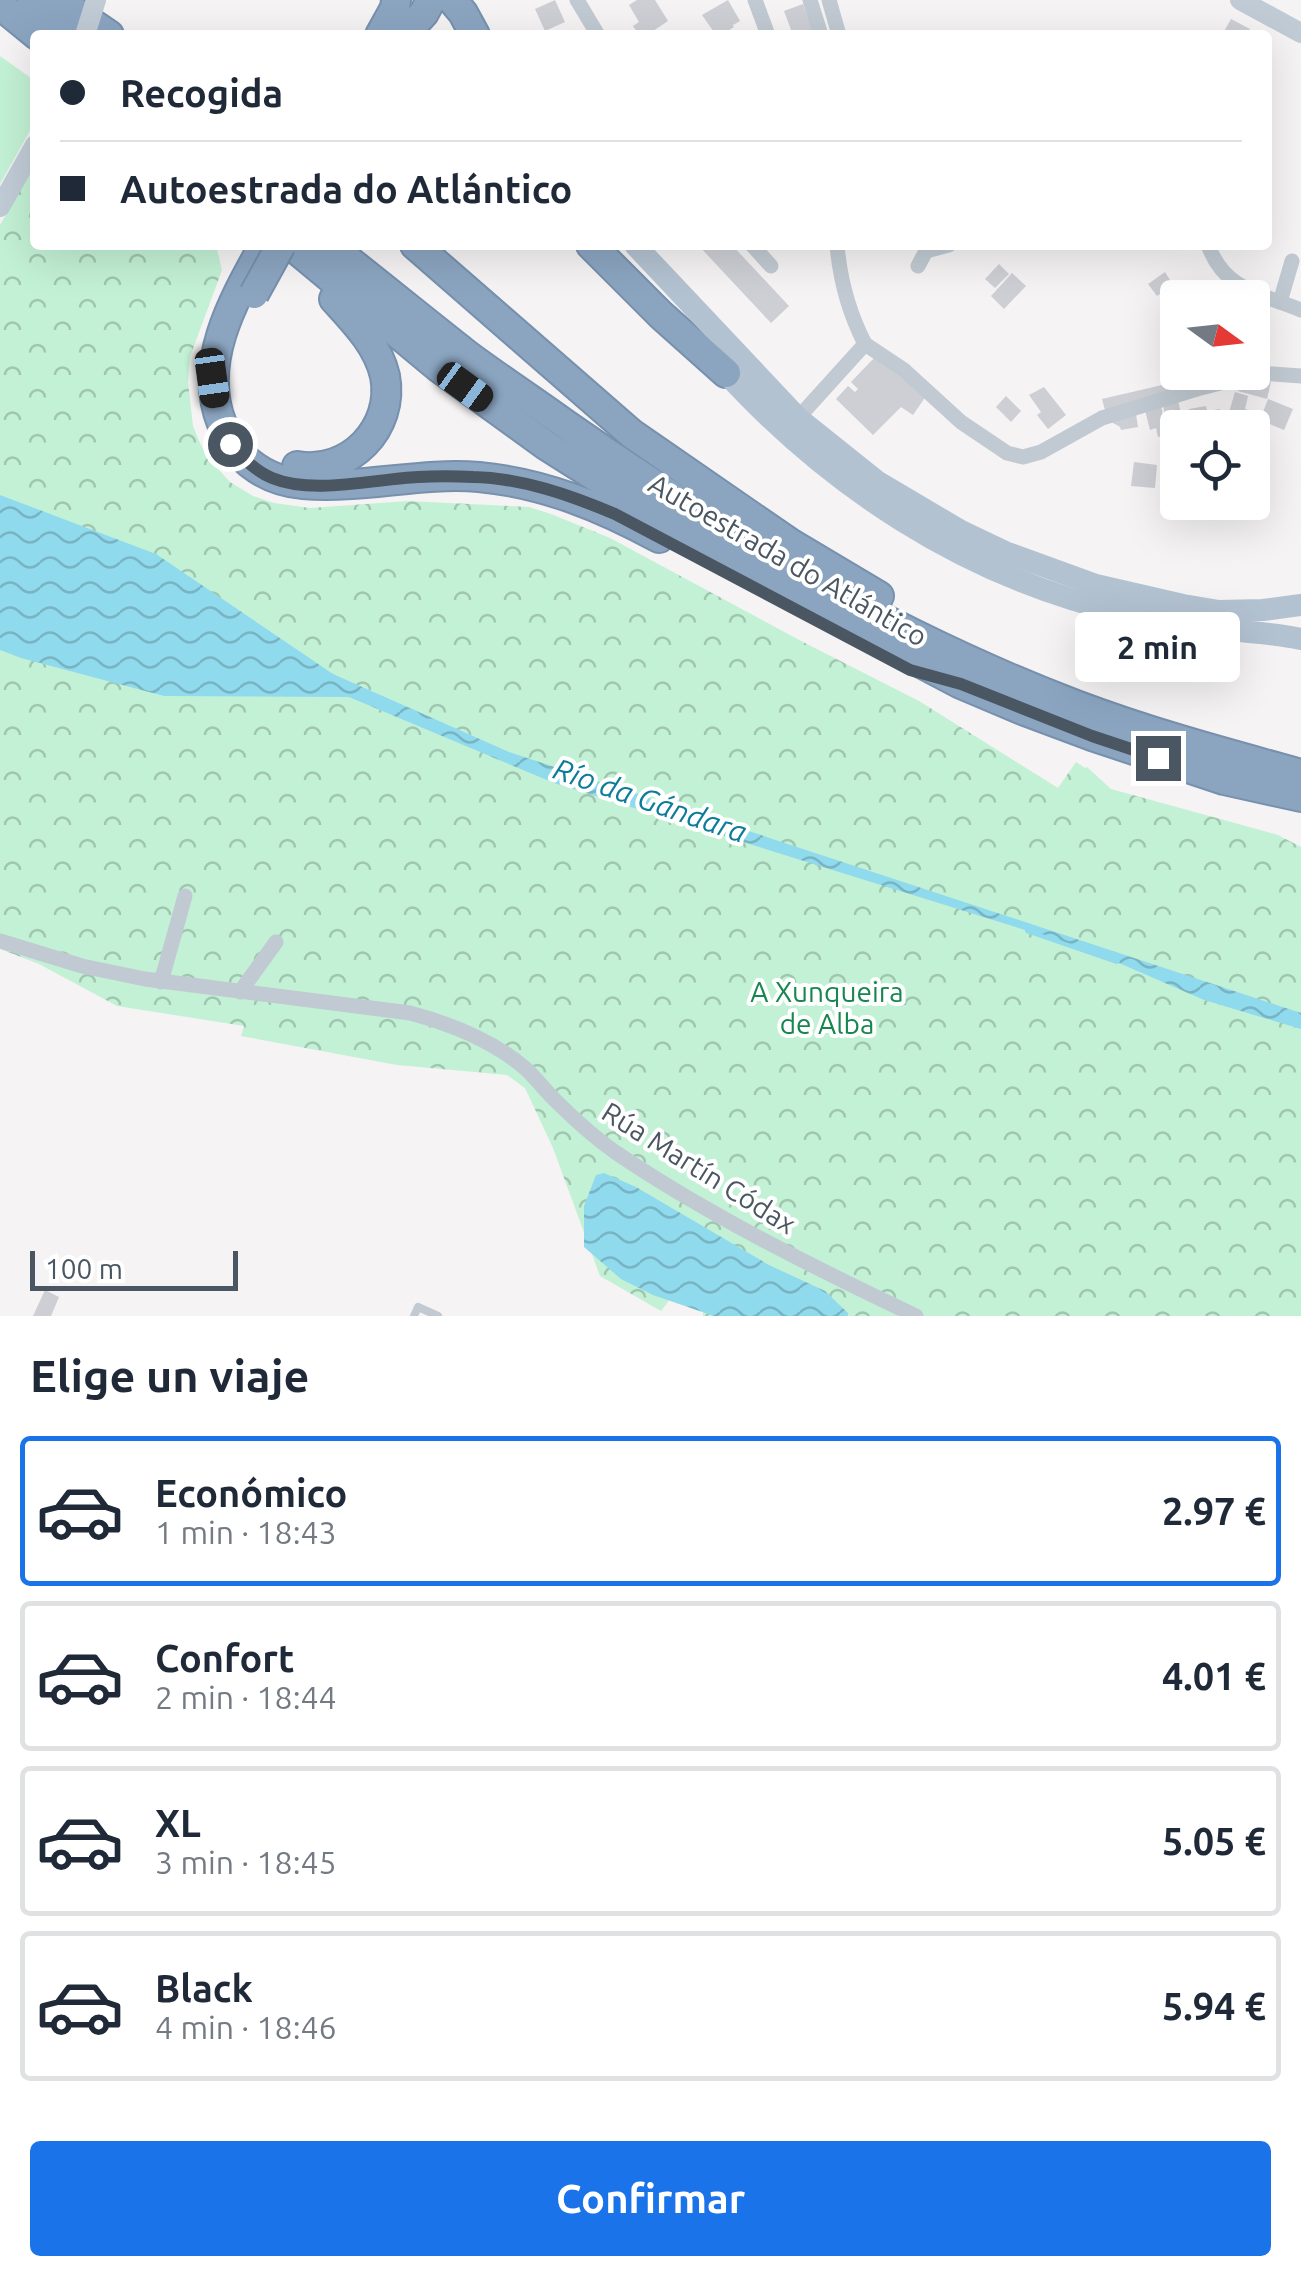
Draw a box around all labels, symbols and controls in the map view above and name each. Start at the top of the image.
text: Recogida [120,72,283,114]
text: Autoestrada do Atlántico [120,168,572,210]
north arrow [1160,280,1270,390]
map controls [1160,280,1270,520]
car [193,346,231,410]
car [432,357,498,417]
button: locate [1160,410,1270,520]
route start [208,422,253,467]
street label: Autoestrada do Atlántico [644,467,933,652]
callout: 2 min [1076,613,1240,683]
text: 2 min [1117,629,1198,665]
route end [1136,736,1181,781]
water label: Río da Gándara [549,751,751,849]
park label: A Xunqueira de Alba [750,976,904,1039]
street label: Rúa Martín Códax [597,1096,802,1240]
scale bar [30,1246,238,1290]
text: 100 m [45,1253,123,1284]
text: Elige un viaje [30,1350,310,1401]
icon: car [35,1466,125,1556]
text: Económico [155,1472,347,1514]
text: 2.97 € [1162,1490,1266,1532]
text: 1 min · 18:43 [155,1514,337,1550]
icon: car [35,1631,125,1721]
text: Confort [155,1637,294,1679]
text: 4.01 € [1162,1655,1266,1697]
text: 2 min · 18:44 [155,1679,337,1715]
icon: car [35,1796,125,1886]
text: XL [155,1802,201,1844]
text: 5.05 € [1162,1820,1266,1862]
text: 3 min · 18:45 [155,1844,337,1880]
icon: car [35,1961,125,2051]
text: Black [155,1967,253,2009]
text: 5.94 € [1162,1985,1266,2027]
text: 4 min · 18:46 [155,2009,337,2045]
button: Confirmar [30,2141,1271,2256]

